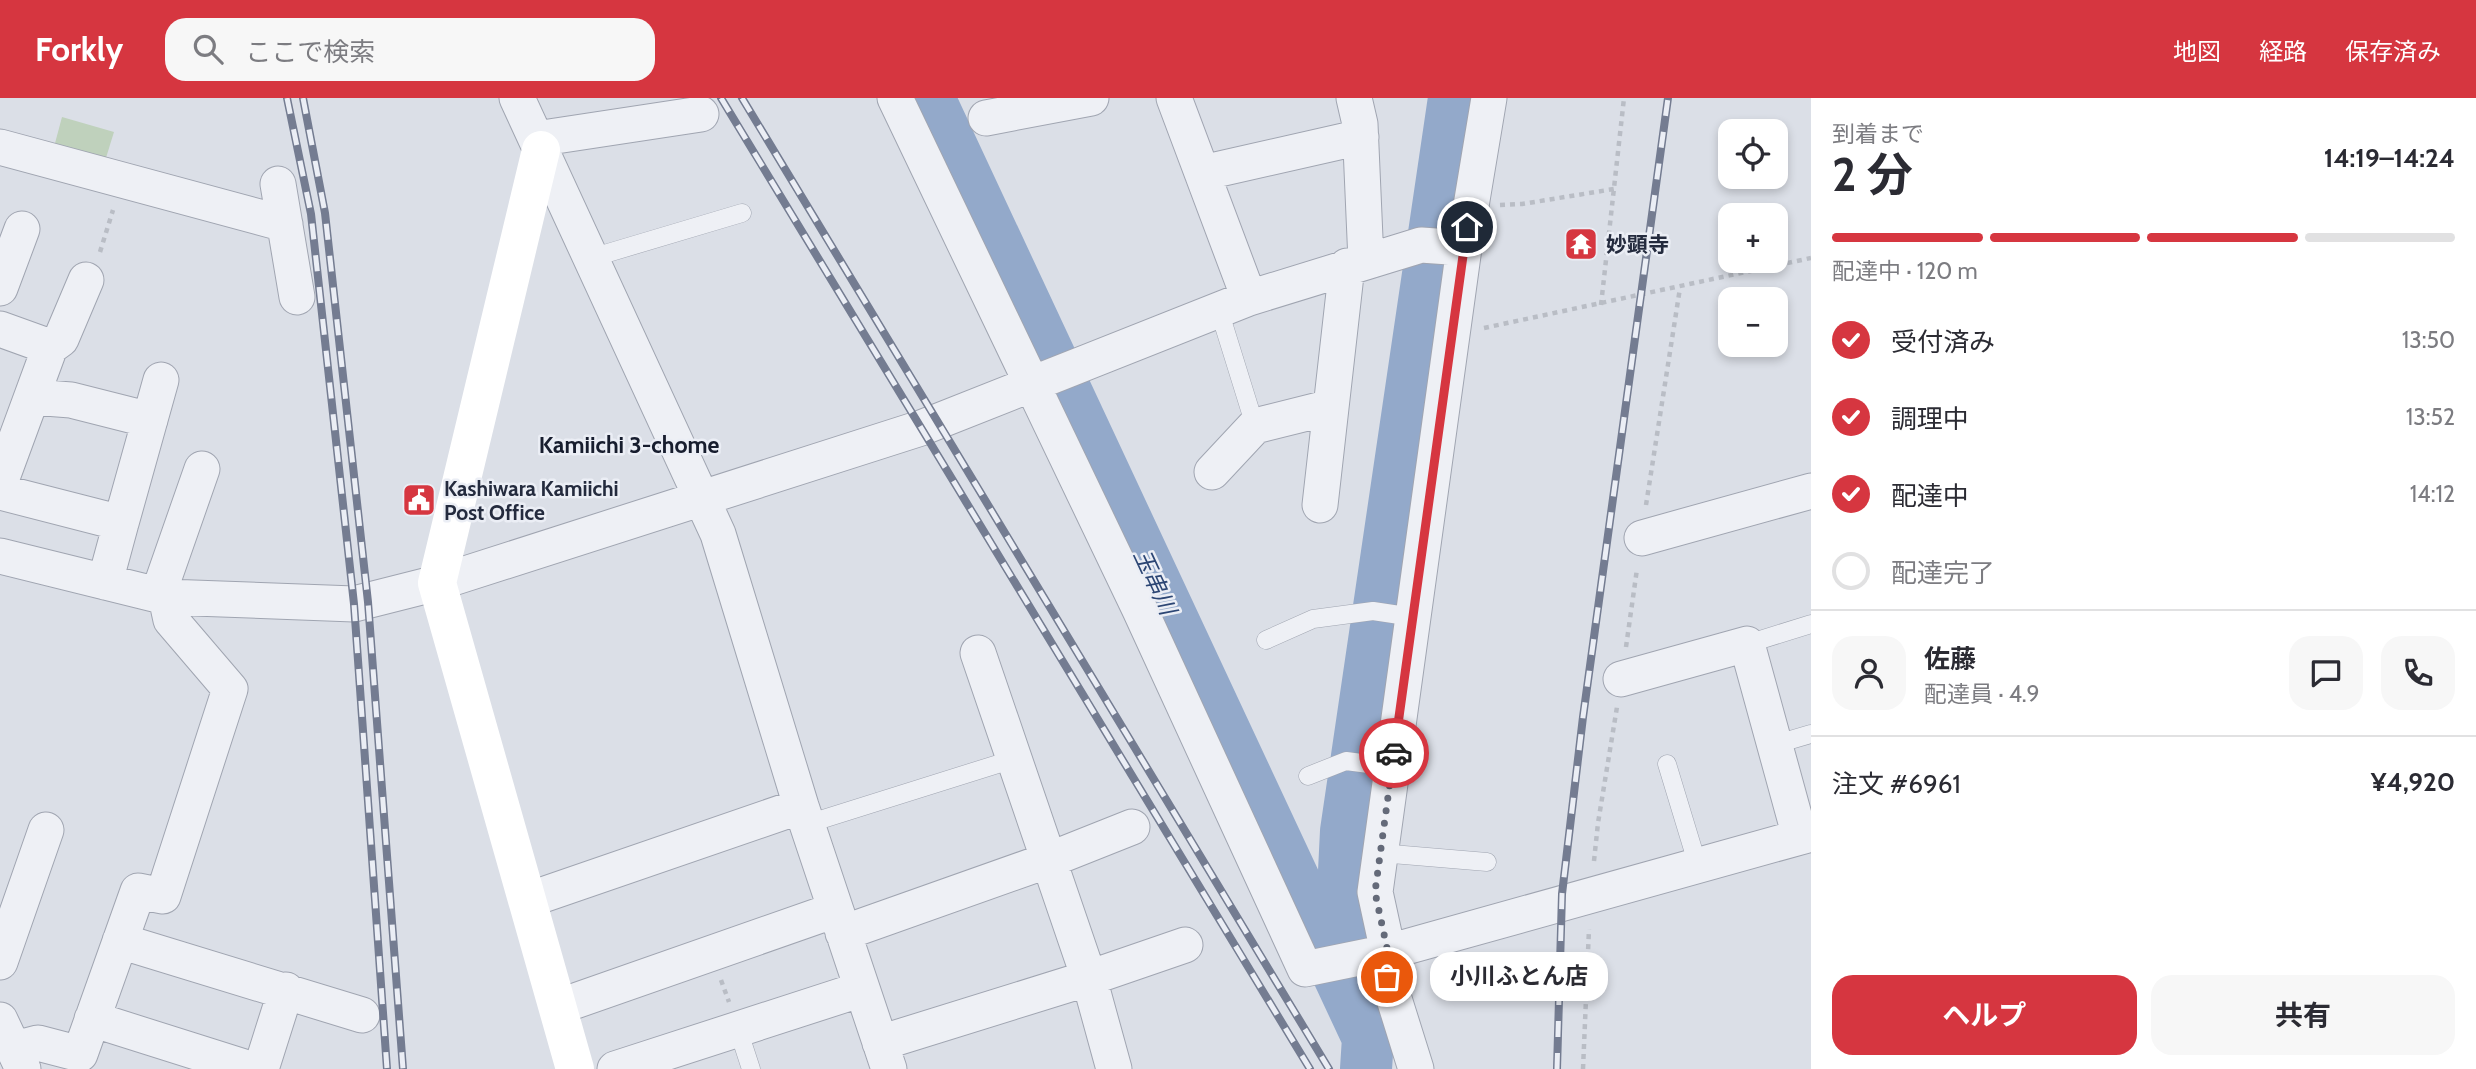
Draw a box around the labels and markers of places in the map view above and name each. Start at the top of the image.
pin [1437,197,1497,257]
temple icon: 妙顕寺 [1562,225,1600,263]
place label: 妙顕寺 [1606,232,1669,257]
place label: Kashiwara Kamiichi Post Office [444,476,619,525]
public building icon: Kashiwara Kamiichi Post Office [400,481,438,519]
pin [1357,947,1417,1007]
callout: 小川ふとん店 [1429,952,1608,1001]

